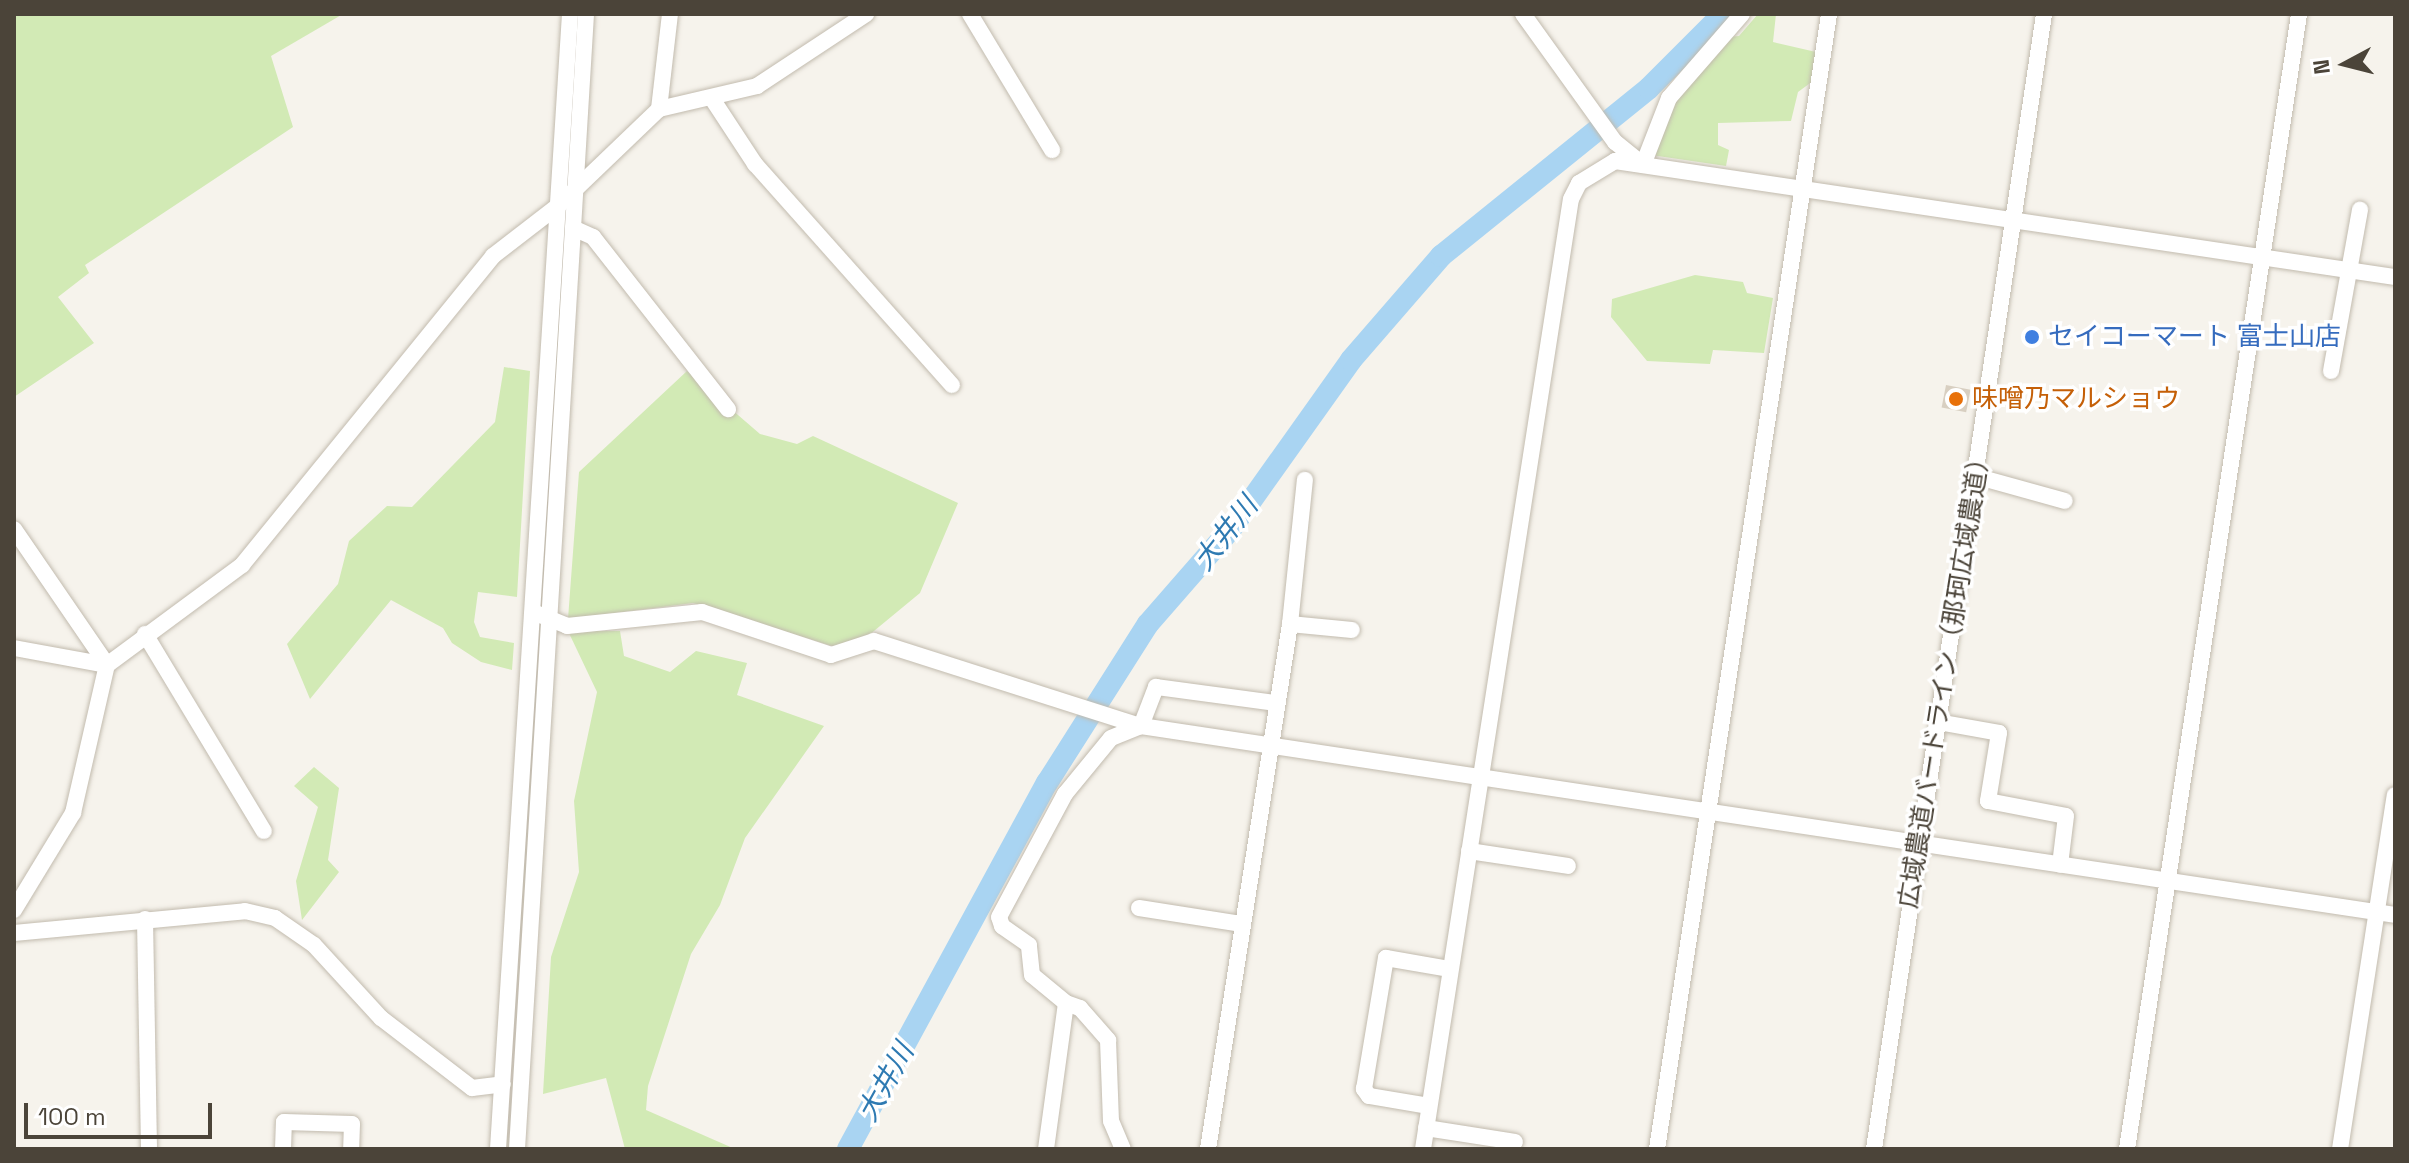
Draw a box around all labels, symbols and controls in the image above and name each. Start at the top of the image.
north arrow [2305,24,2385,104]
text: N [2306,58,2336,76]
place label: セイコーマート 富士山店 [2048,321,2341,353]
marker: セイコーマート 富士山店 [2023,328,2041,346]
place label: 味噌乃マルショウ [1972,383,2180,415]
marker: 味噌乃マルショウ [1947,390,1965,408]
street label: 広域農道バードライン（那珂広域農道） [1893,443,1997,911]
water label: 大井川 [1186,490,1264,576]
water label: 大井川 [850,1037,920,1127]
scale bar [28,1087,216,1137]
text: 100 m [38,1101,106,1132]

